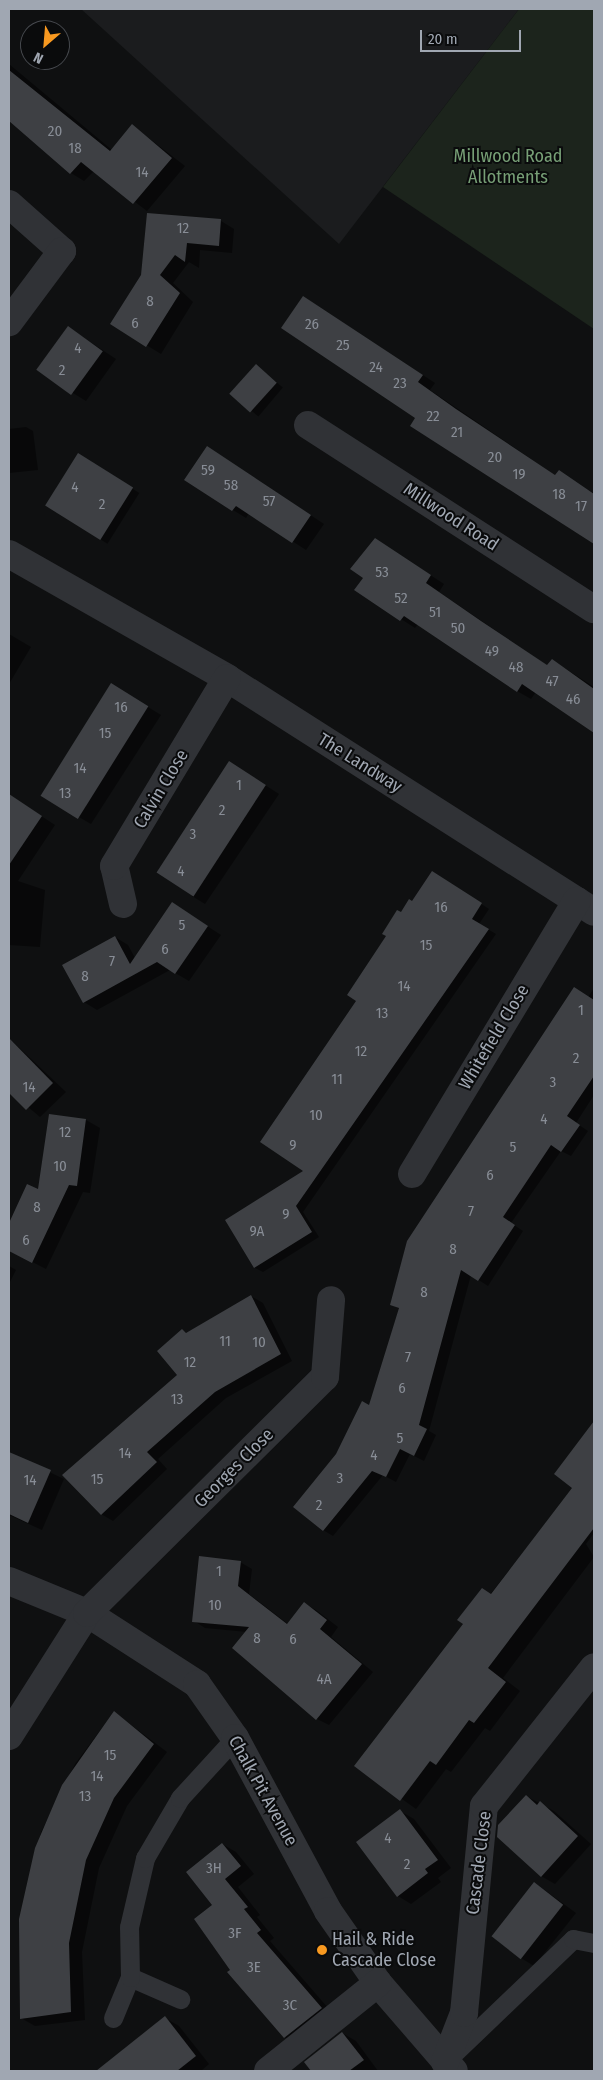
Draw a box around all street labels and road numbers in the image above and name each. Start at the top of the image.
street label: Millwood Road [400,478,502,556]
street label: The Landway [314,729,406,797]
street label: Calvin Close [129,746,193,832]
street label: Whitefield Close [454,981,534,1093]
street label: Georges Close [190,1424,278,1512]
street label: Chalk Pit Avenue [224,1732,302,1850]
street label: Cascade Close [462,1810,496,1916]

